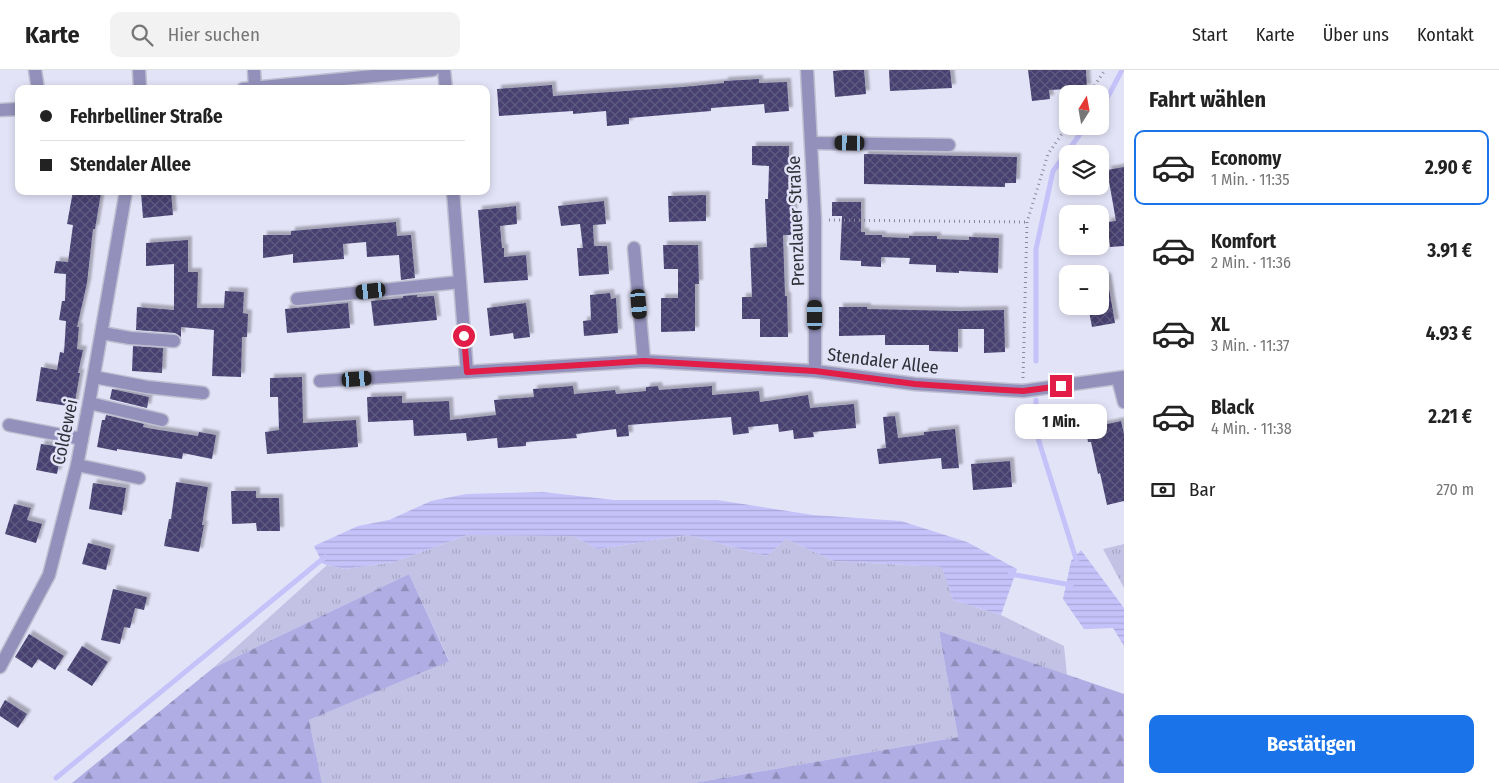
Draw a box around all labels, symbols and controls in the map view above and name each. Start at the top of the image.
search box [110,12,460,57]
text: Karte [25,21,80,49]
icon: search [128,21,156,49]
text: Hier suchen [168,23,260,46]
text: Start [1192,24,1228,46]
text: Karte [1256,24,1295,46]
text: Über uns [1323,24,1389,46]
text: Kontakt [1417,24,1474,46]
north arrow [1059,85,1109,135]
map controls [1059,85,1109,315]
text: Fahrt wählen [1149,86,1266,113]
text: Fehrbelliner Straße [70,105,223,128]
car [834,135,865,151]
button: layers [1059,145,1109,195]
icon: car [1151,145,1196,190]
text: Economy [1211,147,1281,170]
text: Stendaler Allee [70,153,191,176]
street label: Prenzlauer Straße [783,155,809,287]
text: 2.90 € [1425,156,1472,179]
text: 1 Min. · 11:35 [1211,170,1290,189]
button: + [1059,205,1109,255]
icon: car [1151,228,1196,273]
text: Komfort [1211,230,1276,253]
text: 3.91 € [1427,239,1472,262]
text: 2 Min. · 11:36 [1211,253,1291,272]
button: − [1059,265,1109,315]
car [355,282,386,300]
car [630,288,647,320]
car [807,300,822,330]
icon: car [1151,311,1196,356]
text: XL [1211,313,1230,336]
text: 4.93 € [1426,322,1472,345]
route start [453,325,475,347]
text: 3 Min. · 11:37 [1211,336,1290,355]
street label: Stendaler Allee [826,343,940,379]
car [341,370,372,388]
route end [1050,375,1072,397]
icon: car [1151,394,1196,439]
text: Black [1211,396,1254,419]
street label: Coldewei [47,397,83,467]
callout: 1 Min. [1015,404,1107,438]
text: 2.21 € [1428,405,1472,428]
text: 1 Min. [1042,412,1080,431]
text: 4 Min. · 11:38 [1211,419,1292,438]
icon: cash [1149,476,1177,504]
text: Bar [1189,478,1215,501]
text: 270 m [1436,480,1474,499]
button: Bestätigen [1149,715,1474,773]

